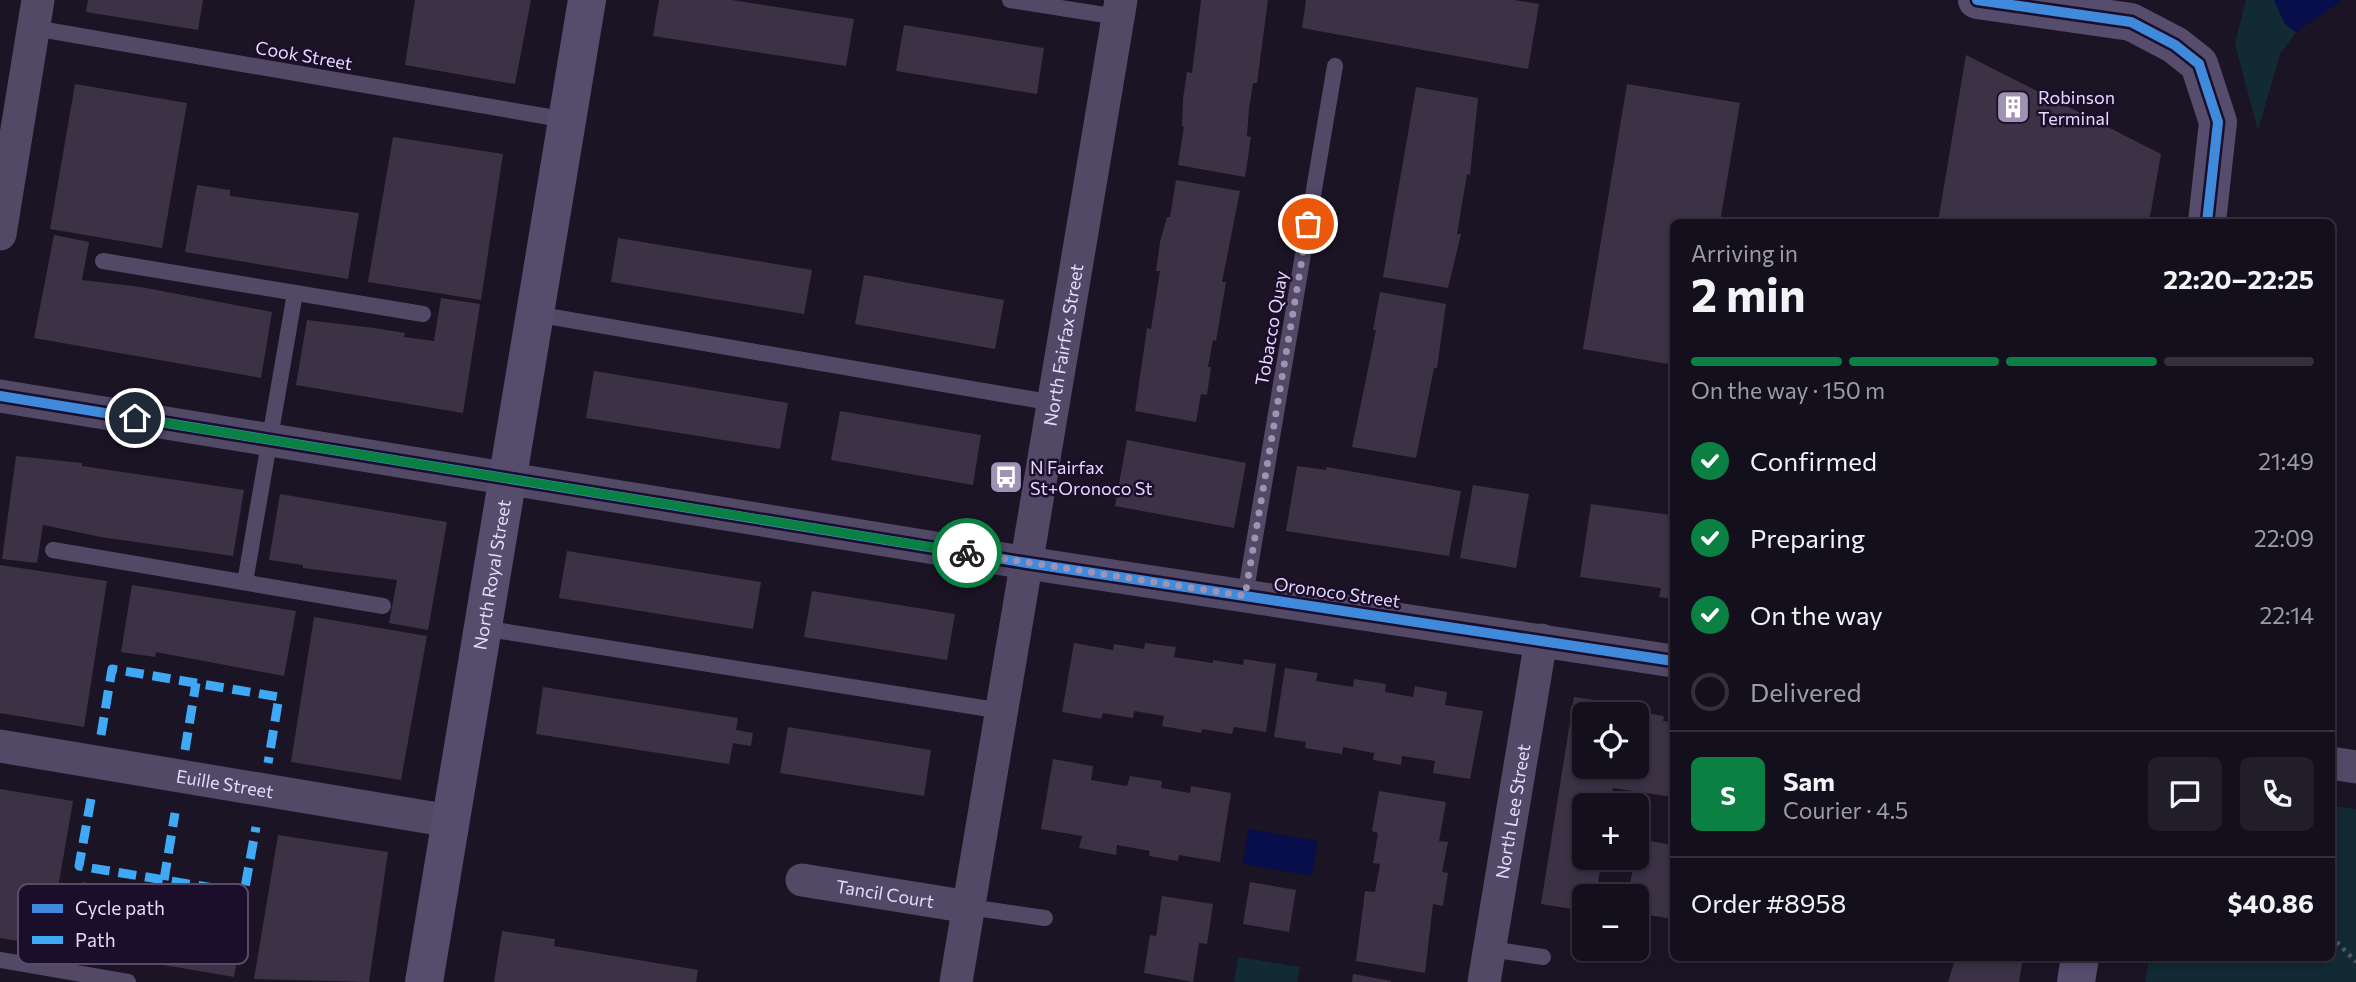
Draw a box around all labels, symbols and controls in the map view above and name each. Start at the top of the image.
street label: Cook Street [254,36,354,74]
place label: Robinson Terminal [2038,86,2115,129]
building icon: Robinson Terminal [1994,88,2032,126]
pin [1278,194,1338,254]
icon: bag [1289,205,1327,243]
text: Arriving in [1691,239,1798,267]
street label: North Fairfax Street [1039,262,1088,428]
text: 22:20–22:25 [2163,263,2314,294]
text: 2 min [1691,265,1806,321]
street label: Tobacco Quay [1250,269,1292,387]
text: On the way · 150 m [1691,376,1885,404]
pin [105,388,165,448]
icon: home [116,399,154,437]
icon: check [1691,442,1729,480]
text: Confirmed [1750,445,1877,476]
text: 21:49 [2258,447,2314,475]
place label: N Fairfax St+Oronoco St [1030,456,1153,499]
bus stop icon: N Fairfax St+Oronoco St [987,458,1025,496]
street label: North Royal Street [468,498,515,651]
courier [932,518,1002,588]
icon: check [1691,519,1729,557]
text: Preparing [1750,522,1865,553]
text: 22:09 [2254,524,2314,552]
icon: bike [948,534,986,572]
street label: Oronoco Street [1272,572,1402,612]
icon: check [1691,596,1729,634]
text: On the way [1750,599,1883,630]
text: 22:14 [2259,601,2314,629]
text: Delivered [1750,676,1861,707]
map controls [1572,702,1649,961]
button: locate [1572,702,1649,779]
street label: North Lee Street [1490,742,1535,880]
button: chat [2148,757,2222,831]
button: phone [2240,757,2314,831]
street label: Euille Street [175,765,275,802]
text: Sam [1783,765,1835,796]
text: S [1720,779,1736,810]
button: + [1572,793,1649,870]
text: Courier · 4.5 [1783,796,1908,824]
street label: Tancil Court [834,875,936,912]
legend [18,884,248,964]
button: − [1572,884,1649,961]
text: Order #8958 [1691,887,1846,918]
text: $40.86 [2228,887,2314,918]
text: Cycle path [75,896,165,919]
text: Path [75,928,116,951]

